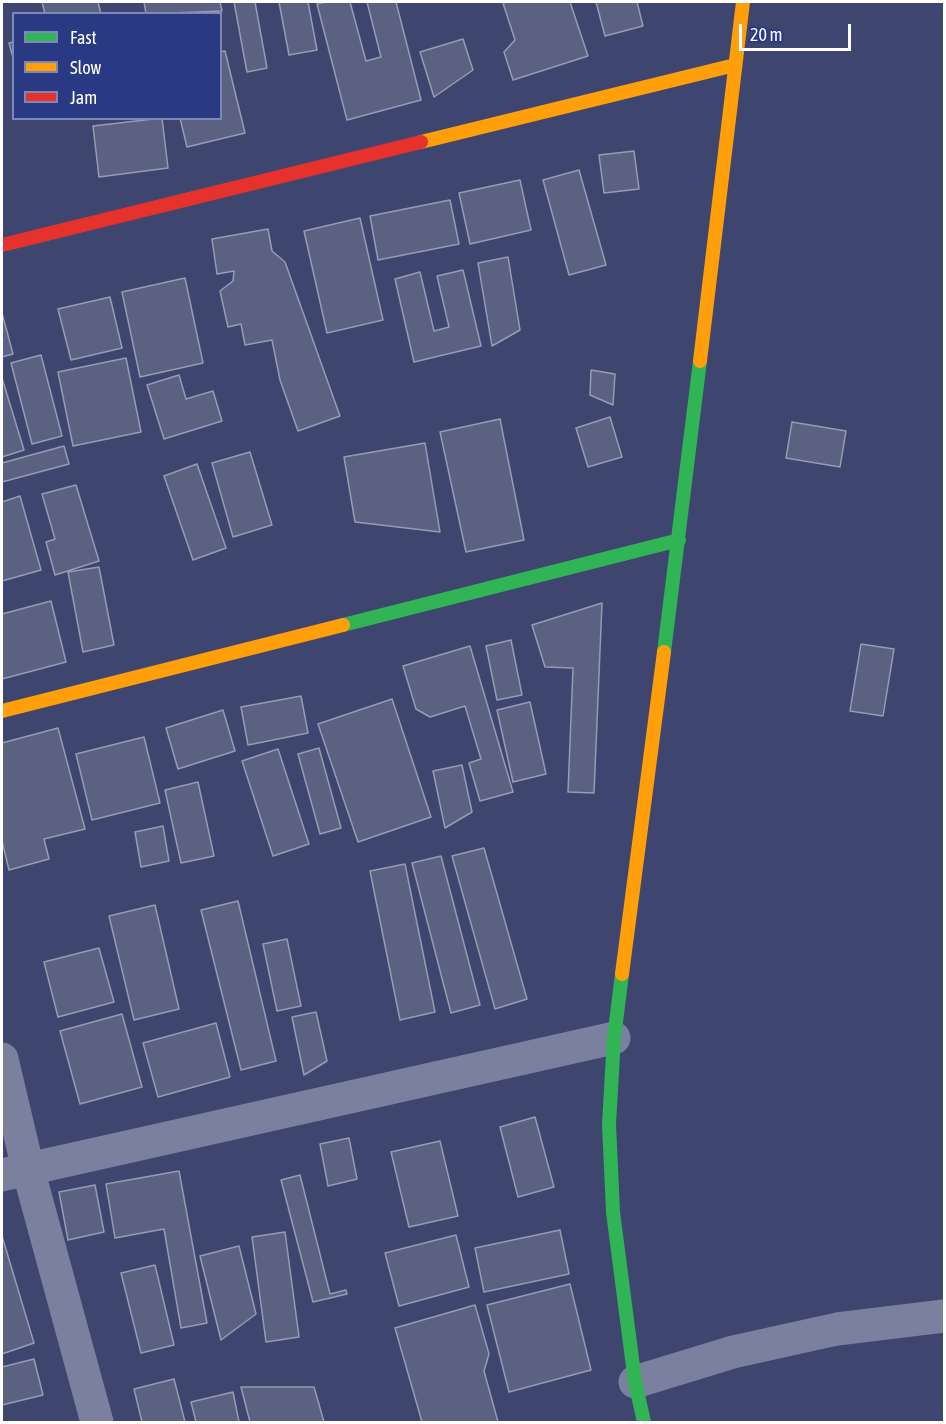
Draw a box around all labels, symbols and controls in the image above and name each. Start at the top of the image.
legend [12,12,222,120]
scale bar [742,12,854,50]
text: 20 m [750,24,782,45]
text: Fast [70,27,97,48]
text: Slow [70,57,101,78]
text: Jam [70,87,97,108]

